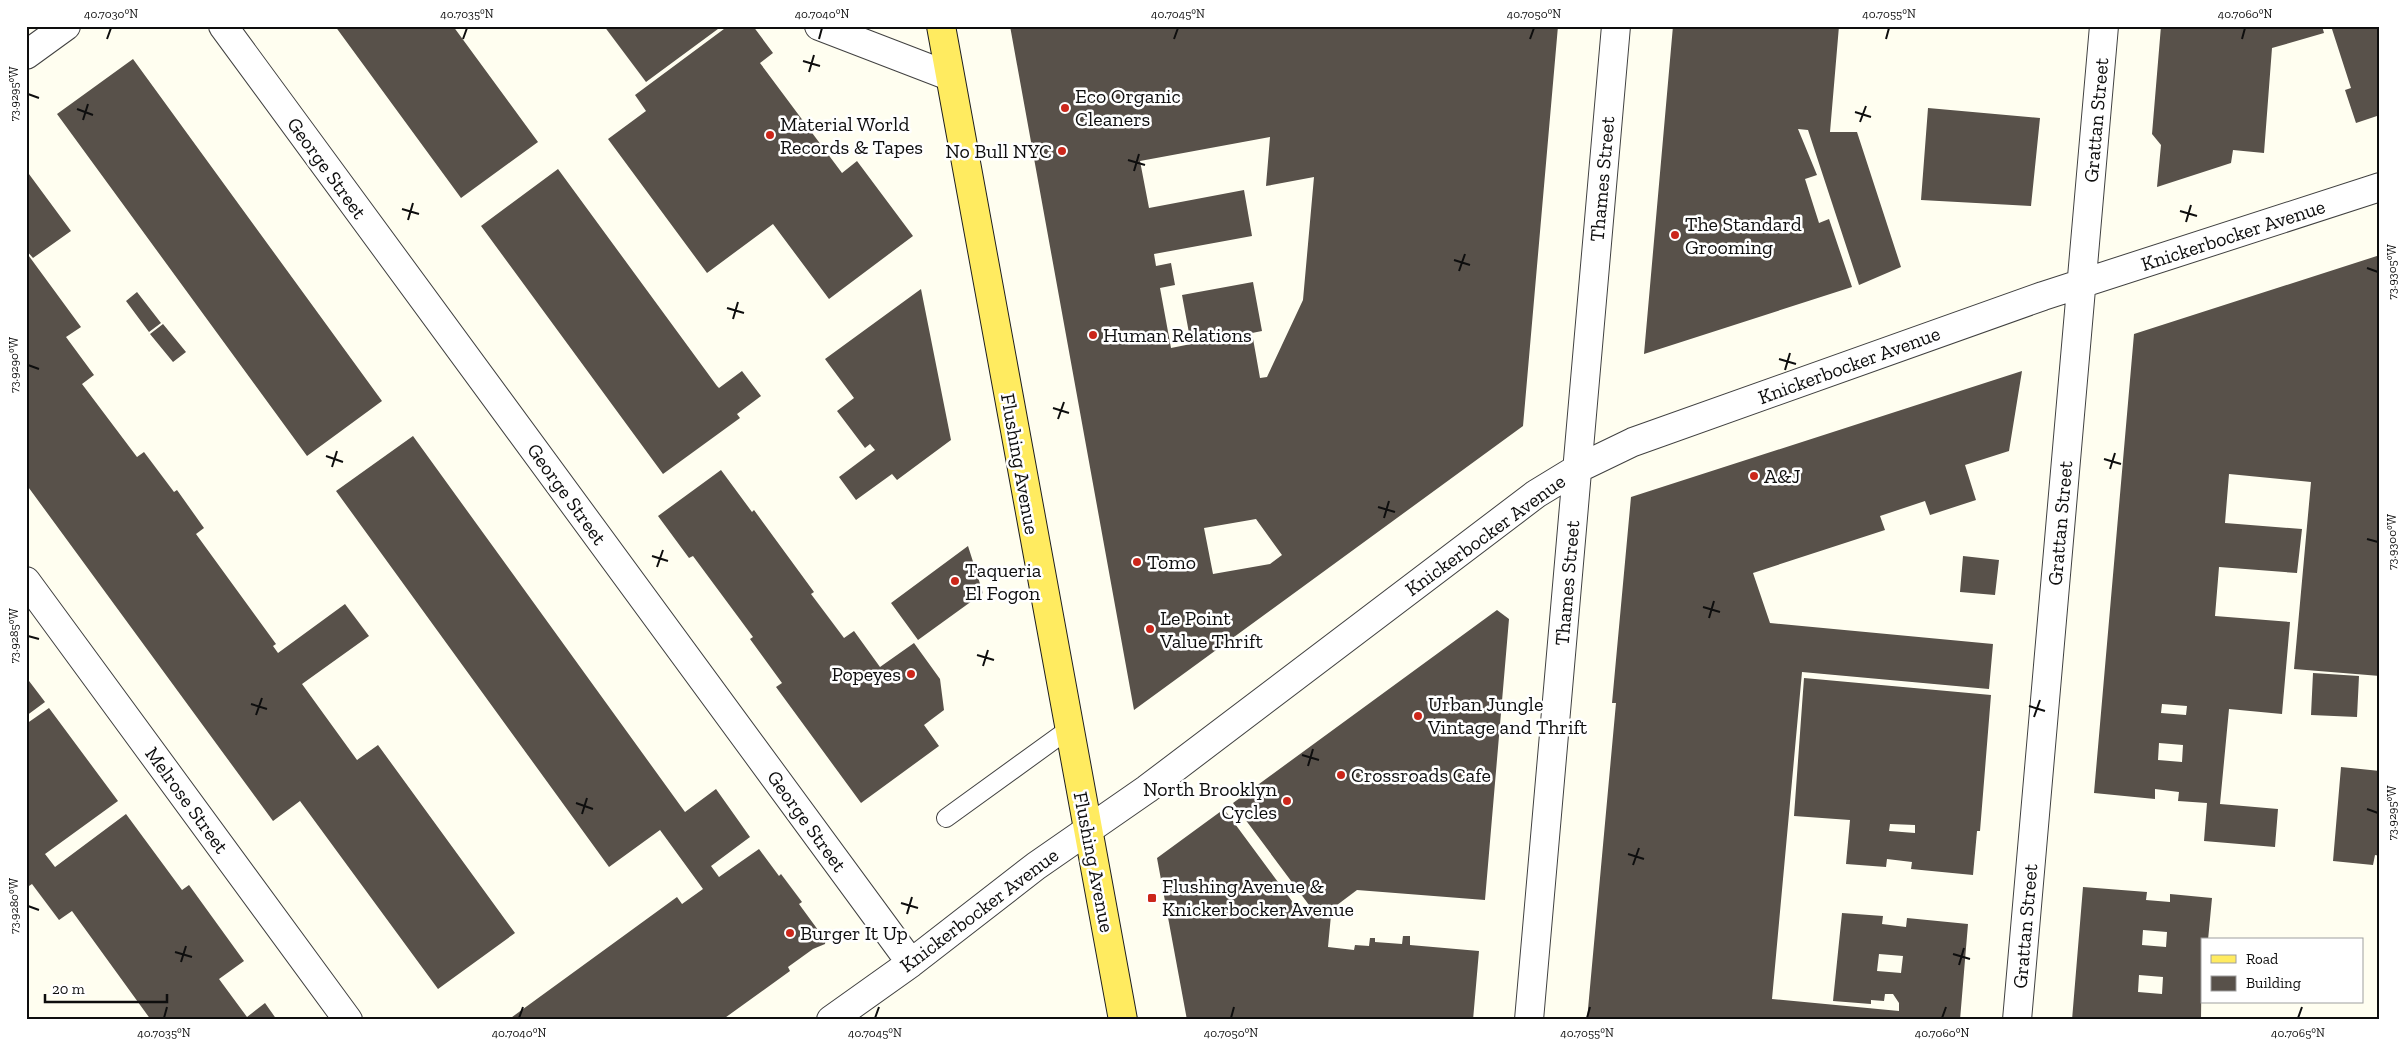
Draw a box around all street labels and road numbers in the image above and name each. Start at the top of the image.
street label: Grattan Street [2079,56,2113,183]
street label: George Street [282,113,372,224]
street label: Thames Street [1585,115,1619,243]
street label: Knickerbocker Avenue [2138,194,2328,276]
street label: Knickerbocker Avenue [1755,321,1943,409]
street label: Flushing Avenue [996,392,1044,536]
street label: George Street [522,439,612,550]
street label: Grattan Street [2043,459,2077,586]
street label: Knickerbocker Avenue [1400,469,1570,601]
street label: Thames Street [1550,519,1584,647]
street label: Melrose Street [140,742,234,858]
street label: George Street [762,766,852,877]
street label: Flushing Avenue [1069,790,1119,934]
street label: Knickerbocker Avenue [895,843,1063,977]
street label: Grattan Street [2008,862,2042,989]

